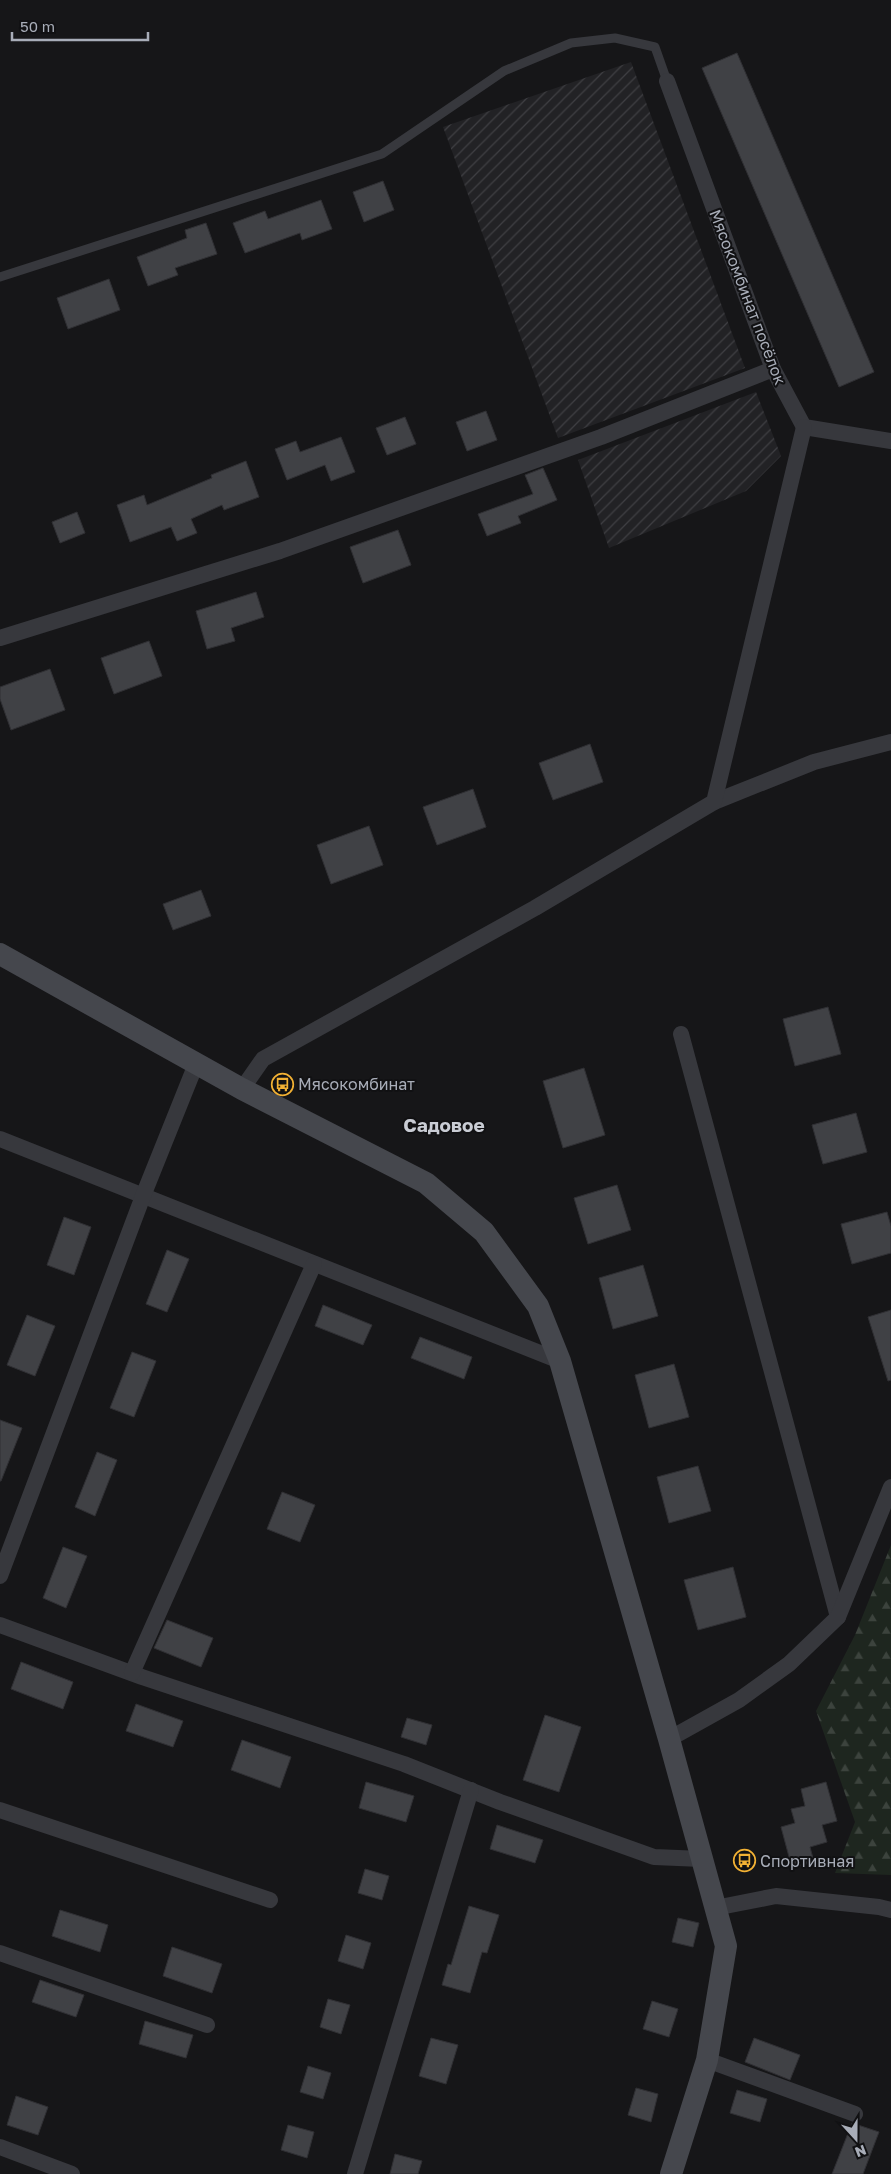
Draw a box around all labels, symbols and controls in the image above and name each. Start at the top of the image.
scale bar [12,10,149,42]
text: 50 m [20,17,55,35]
street label: Мясокомбинат посёлок [705,207,791,387]
bus stop icon: Мясокомбинат [270,1072,294,1096]
place label: Мясокомбинат [298,1074,415,1094]
district label: Садовое [403,1113,485,1136]
bus stop icon: Спортивная [732,1849,756,1873]
place label: Спортивная [760,1851,854,1871]
north arrow [831,2114,881,2164]
text: N [853,2142,869,2161]

